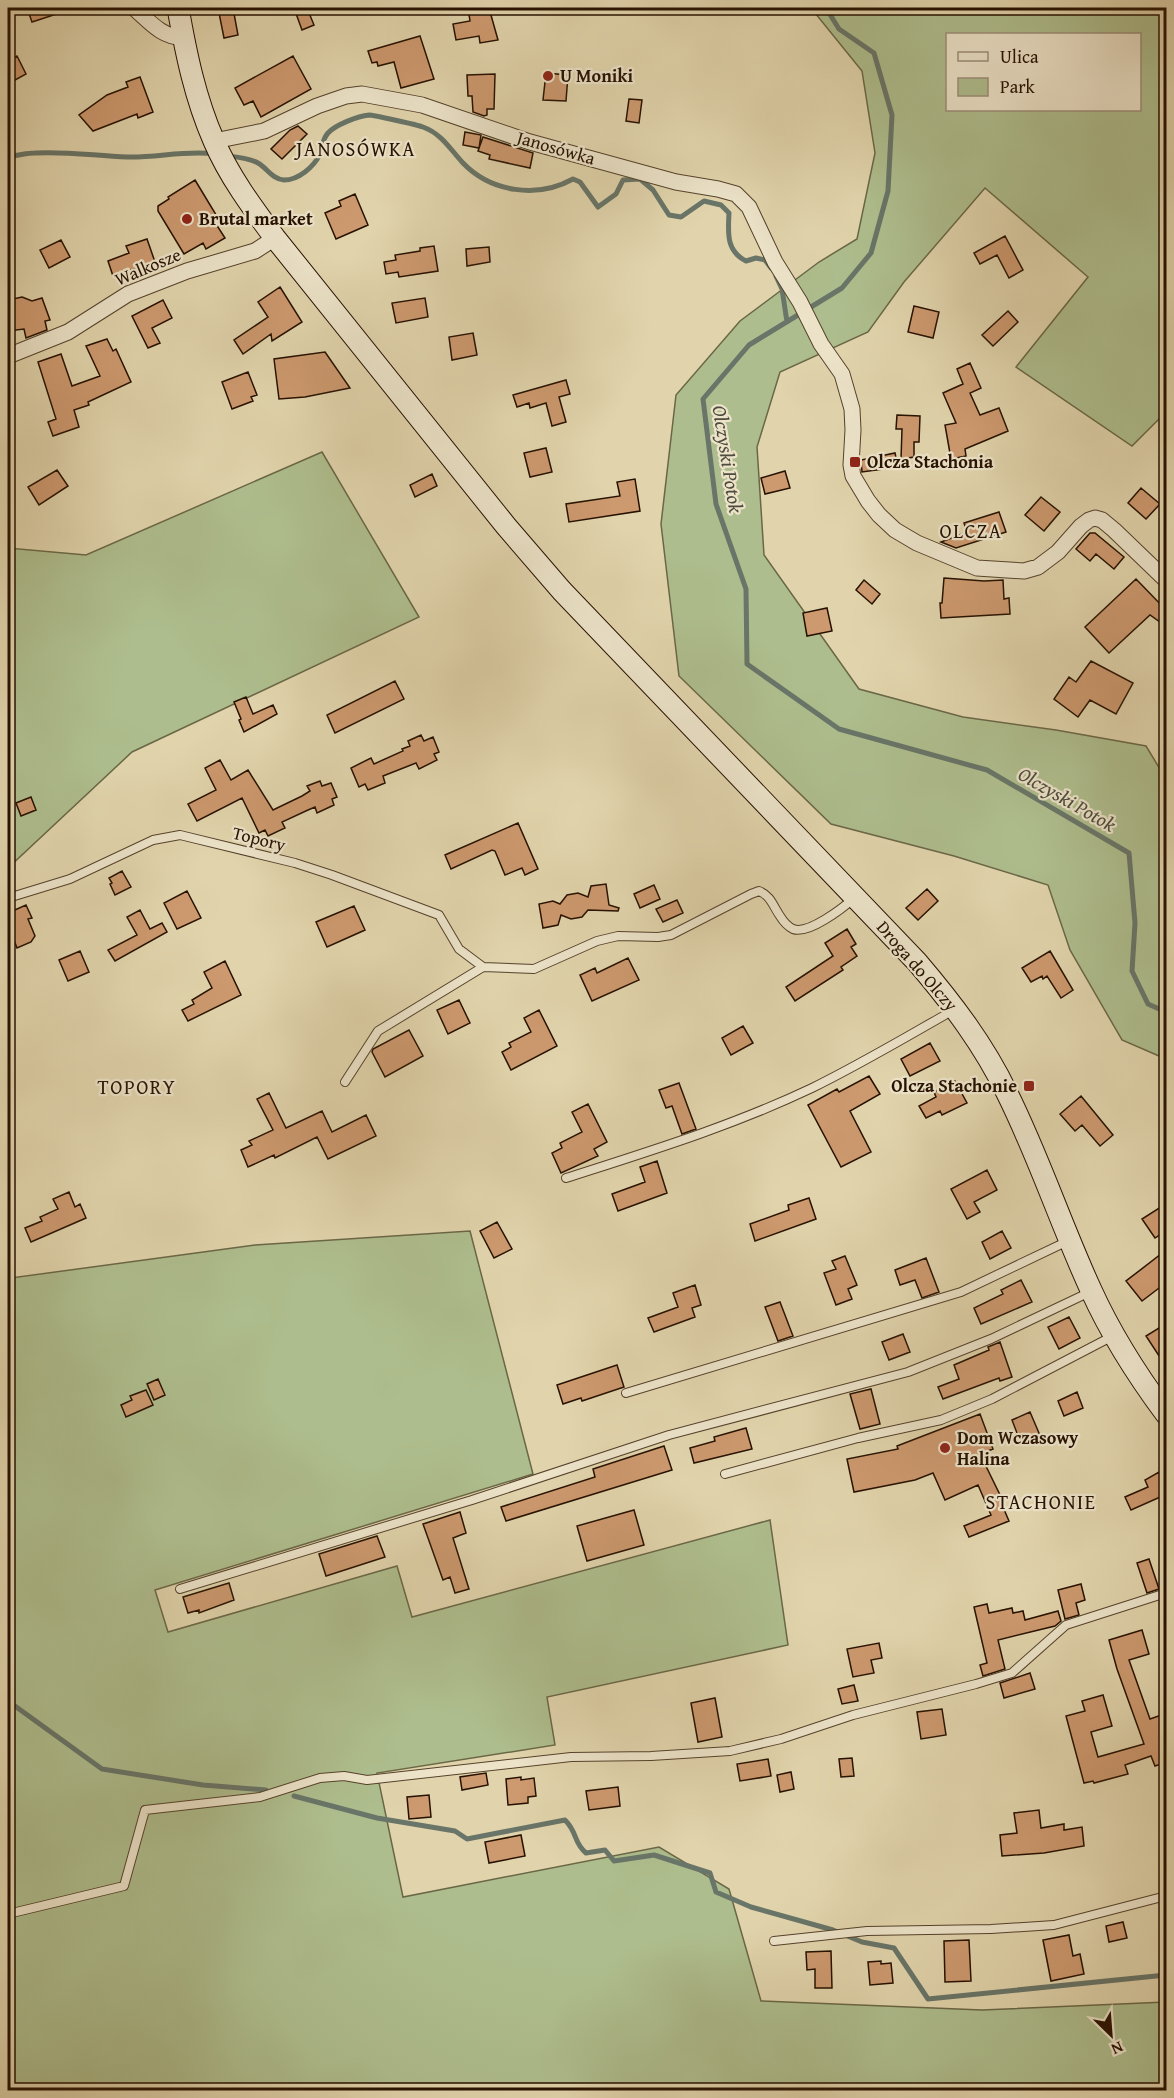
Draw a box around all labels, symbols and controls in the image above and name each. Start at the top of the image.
legend [946,33,1141,111]
text: Ulica [1000,43,1039,70]
place label: U Moniki [560,62,634,89]
marker: U Moniki [541,69,555,83]
text: Park [1000,73,1036,100]
street label: Janosówka [512,123,599,172]
district label: JANOSÓWKA [293,134,416,163]
place label: Brutal market [199,205,313,232]
marker: Brutal market [180,212,194,226]
street label: Walkosze [110,241,185,293]
water label: Olczyski Potok [706,403,751,516]
place label: Olcza Stachonia [867,448,994,475]
marker: Olcza Stachonia [848,455,862,469]
district label: OLCZA [940,516,1003,545]
water label: Olczyski Potok [1013,759,1122,839]
street label: Topory [230,819,289,858]
street label: Droga do Olczy [870,914,964,1017]
district label: TOPORY [98,1072,176,1101]
place label: Olcza Stachonie [891,1072,1017,1099]
marker: Olcza Stachonie [1022,1079,1036,1093]
place label: Dom Wczasowy Halina [957,1424,1079,1472]
marker: Dom Wczasowy Halina [938,1441,952,1455]
district label: STACHONIE [986,1487,1096,1516]
north arrow [1081,2005,1141,2065]
text: N [1107,2035,1127,2062]

